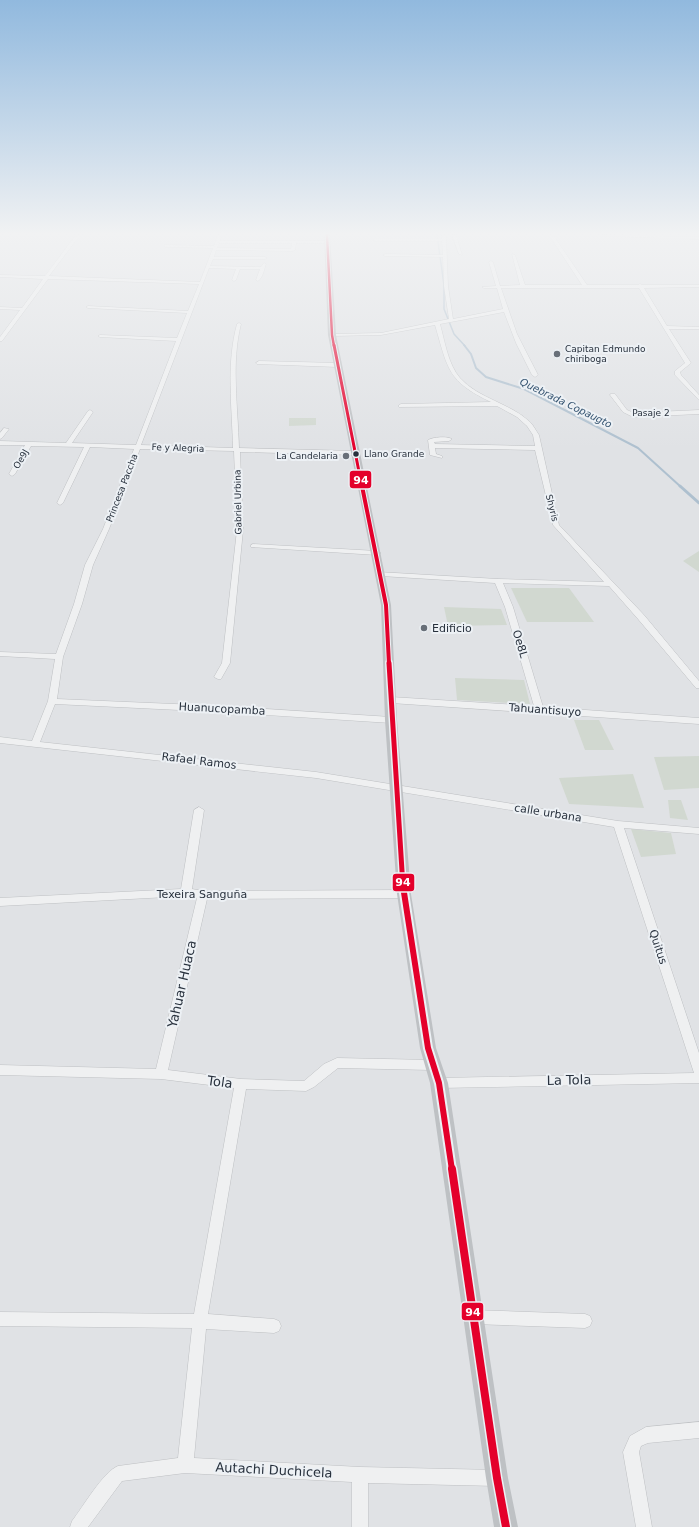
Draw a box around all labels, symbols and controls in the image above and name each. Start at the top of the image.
place label: Capitan Edmundo chiriboga [565,344,646,364]
marker: Capitan Edmundo chiriboga [552,349,562,359]
water label: Quebrada Copaugto [518,376,614,430]
street label: Pasaje 2 [632,408,670,418]
street label: Fe y Alegria [151,442,205,454]
street label: Oe9J [11,447,31,471]
marker: Llano Grande [351,449,361,459]
place label: Llano Grande [364,449,425,459]
place label: La Candelaria [276,451,338,461]
marker: La Candelaria [341,451,351,461]
street label: Princesa Paccha [104,452,140,524]
street label: Gabriel Urbina [232,469,244,535]
line badge: 94 [349,470,372,489]
text: 94 [353,474,369,487]
street label: Shyris [544,493,560,523]
place label: Edificio [432,622,472,635]
marker: Edificio [419,623,429,633]
street label: Oe8L [510,628,531,660]
street label: Huanucopamba [178,700,266,718]
street label: Tahuantisuyo [507,701,582,719]
street label: Rafael Ramos [161,750,237,772]
street label: calle urbana [513,801,583,825]
line badge: 94 [392,873,415,892]
text: 94 [395,876,411,889]
street label: Texeira Sanguña [156,888,247,901]
street label: Quitus [646,928,670,966]
street label: Yahuar Huaca [164,939,199,1030]
street label: La Tola [547,1072,591,1088]
street label: Tola [205,1073,234,1091]
line badge: 94 [461,1302,484,1321]
text: 94 [465,1306,481,1319]
street label: Autachi Duchicela [215,1459,333,1481]

